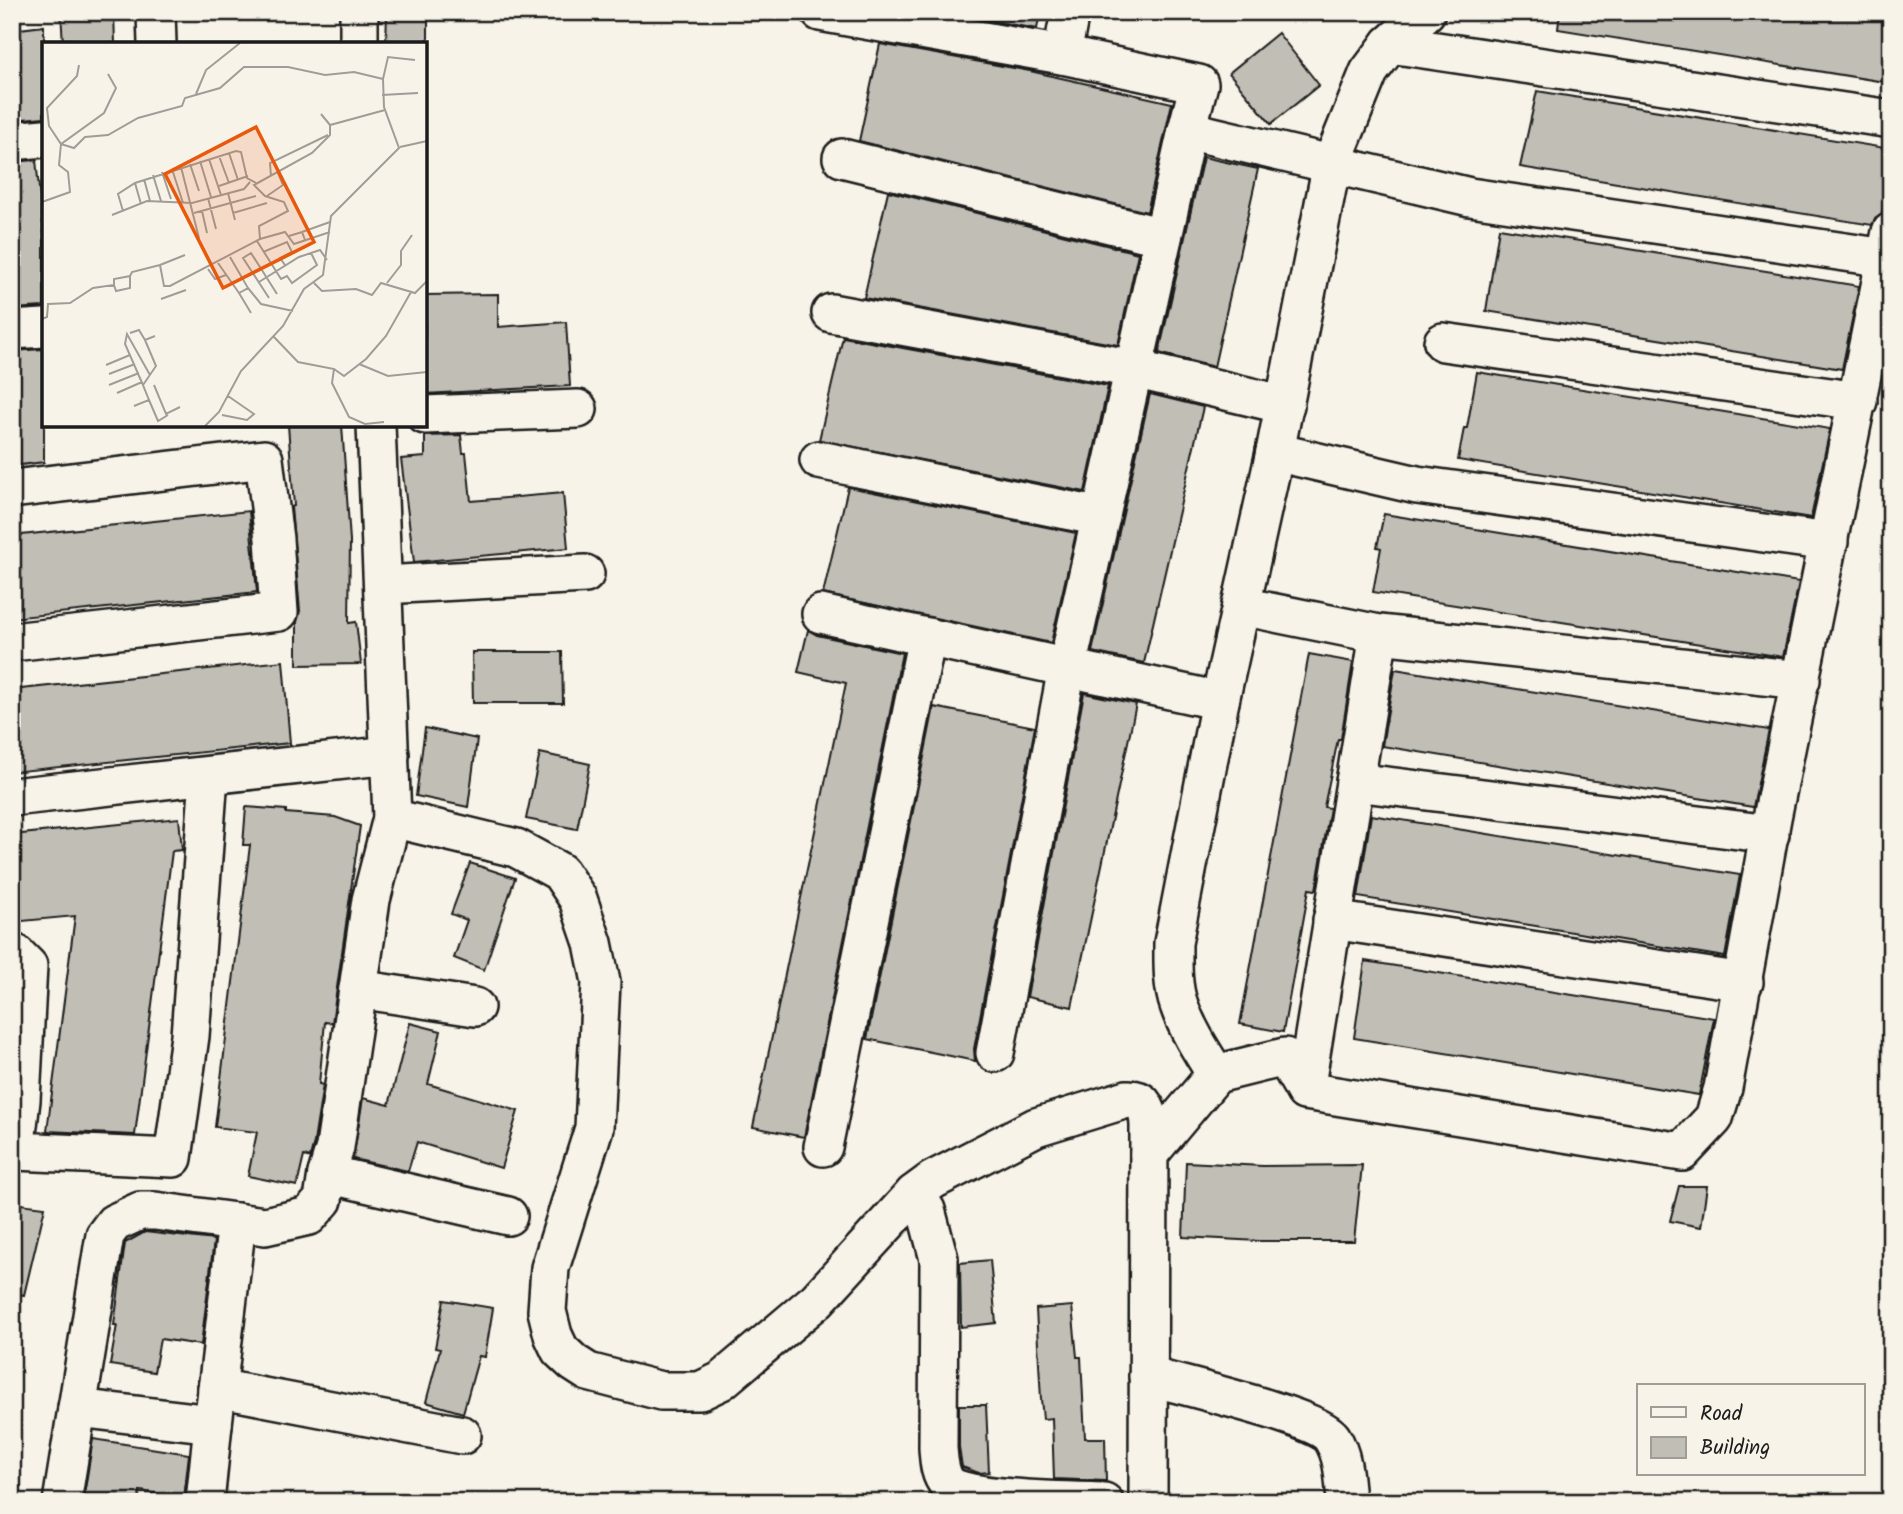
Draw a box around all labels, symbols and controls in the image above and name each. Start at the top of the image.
inset map [42,42,427,427]
legend [1637,1384,1864,1476]
text: Road [1700,1398,1743,1431]
text: Building [1700,1432,1770,1465]

